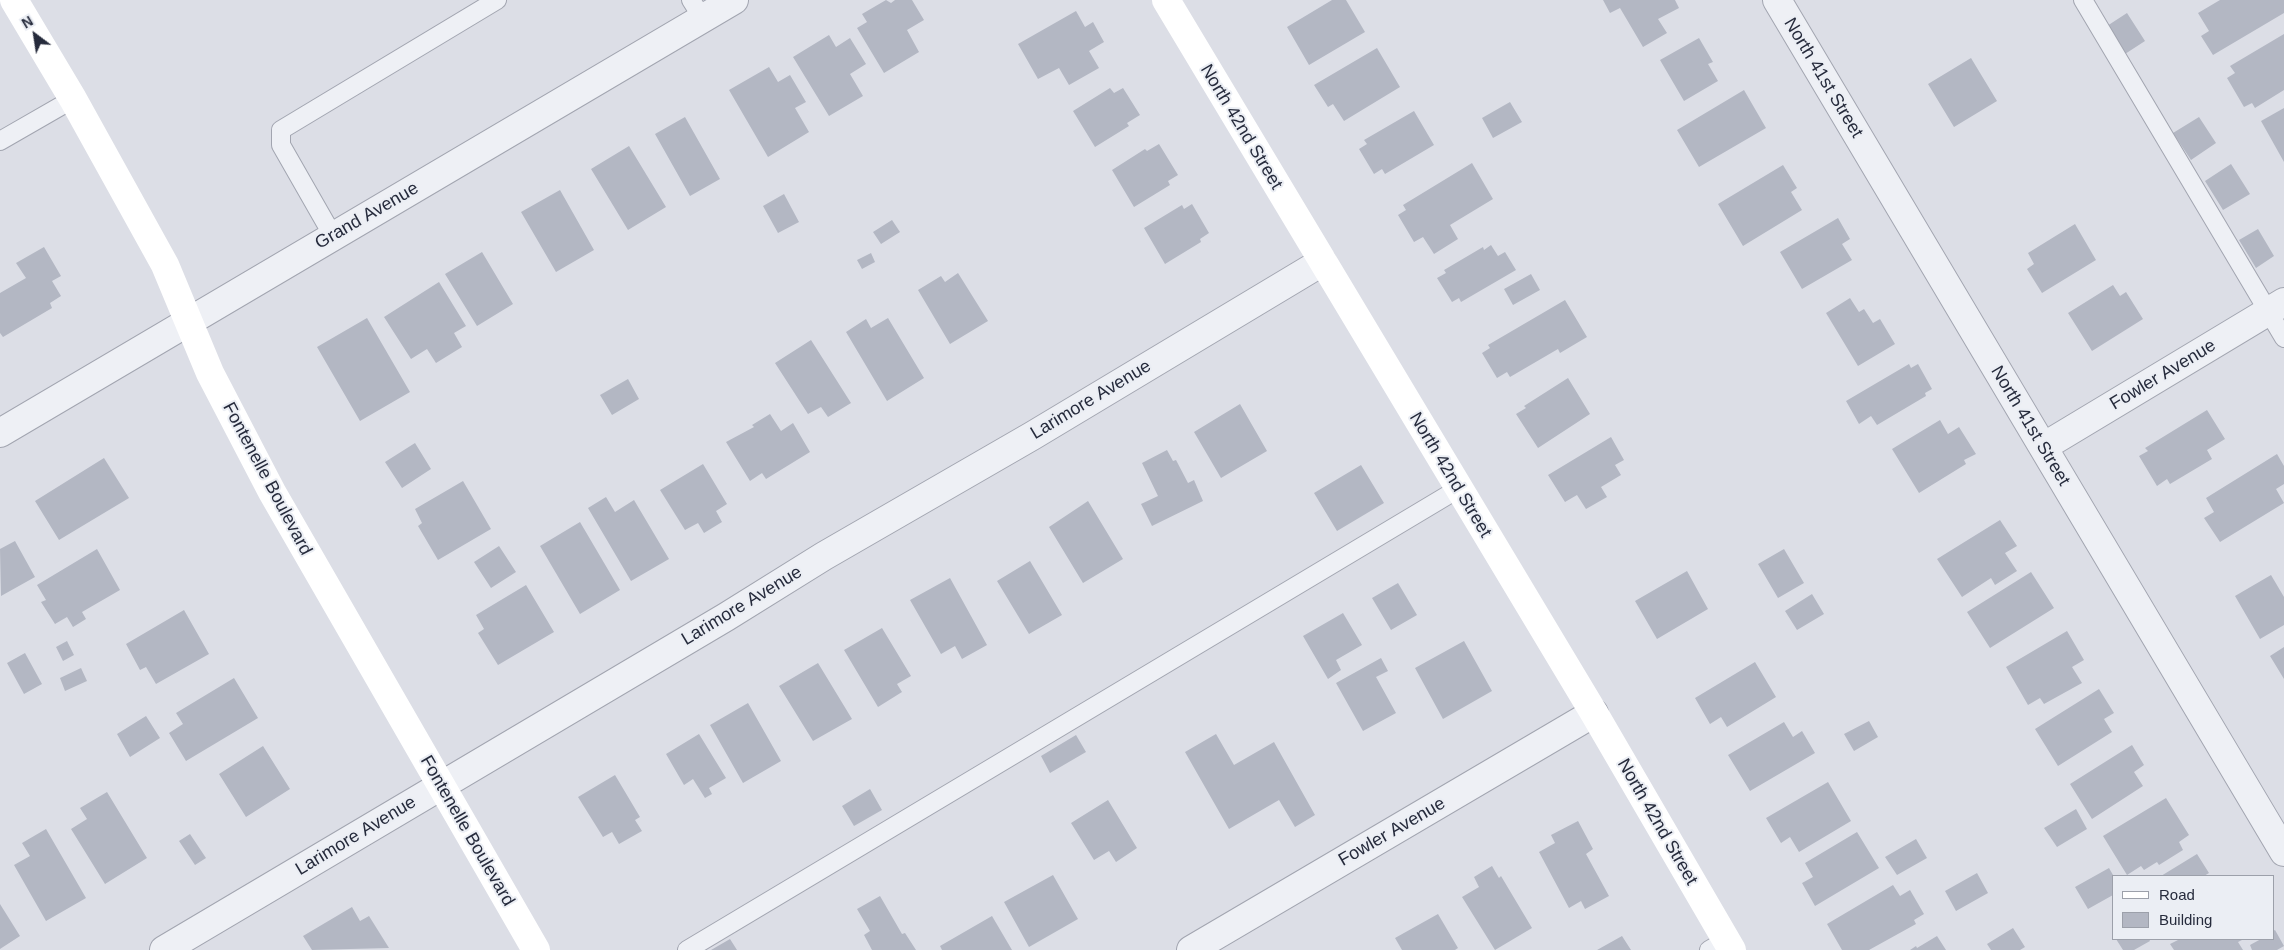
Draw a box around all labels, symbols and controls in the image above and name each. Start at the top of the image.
north arrow [10,10,60,60]
text: N [19,13,36,32]
street label: North 41st Street [1779,14,1867,142]
street label: North 42nd Street [1195,61,1287,193]
street label: Grand Avenue [311,178,423,254]
street label: Fowler Avenue [2106,335,2220,415]
street label: Larimore Avenue [1027,356,1155,444]
street label: North 41st Street [1986,362,2074,490]
street label: Fontenelle Boulevard [218,399,316,559]
street label: North 42nd Street [1404,409,1496,541]
street label: Larimore Avenue [678,562,806,650]
street label: Fontenelle Boulevard [415,752,519,910]
street label: North 42nd Street [1612,755,1702,889]
street label: Larimore Avenue [292,792,420,880]
street label: Fowler Avenue [1335,793,1449,871]
legend [2112,875,2274,940]
text: Road [2159,886,2195,903]
text: Building [2159,911,2212,928]

